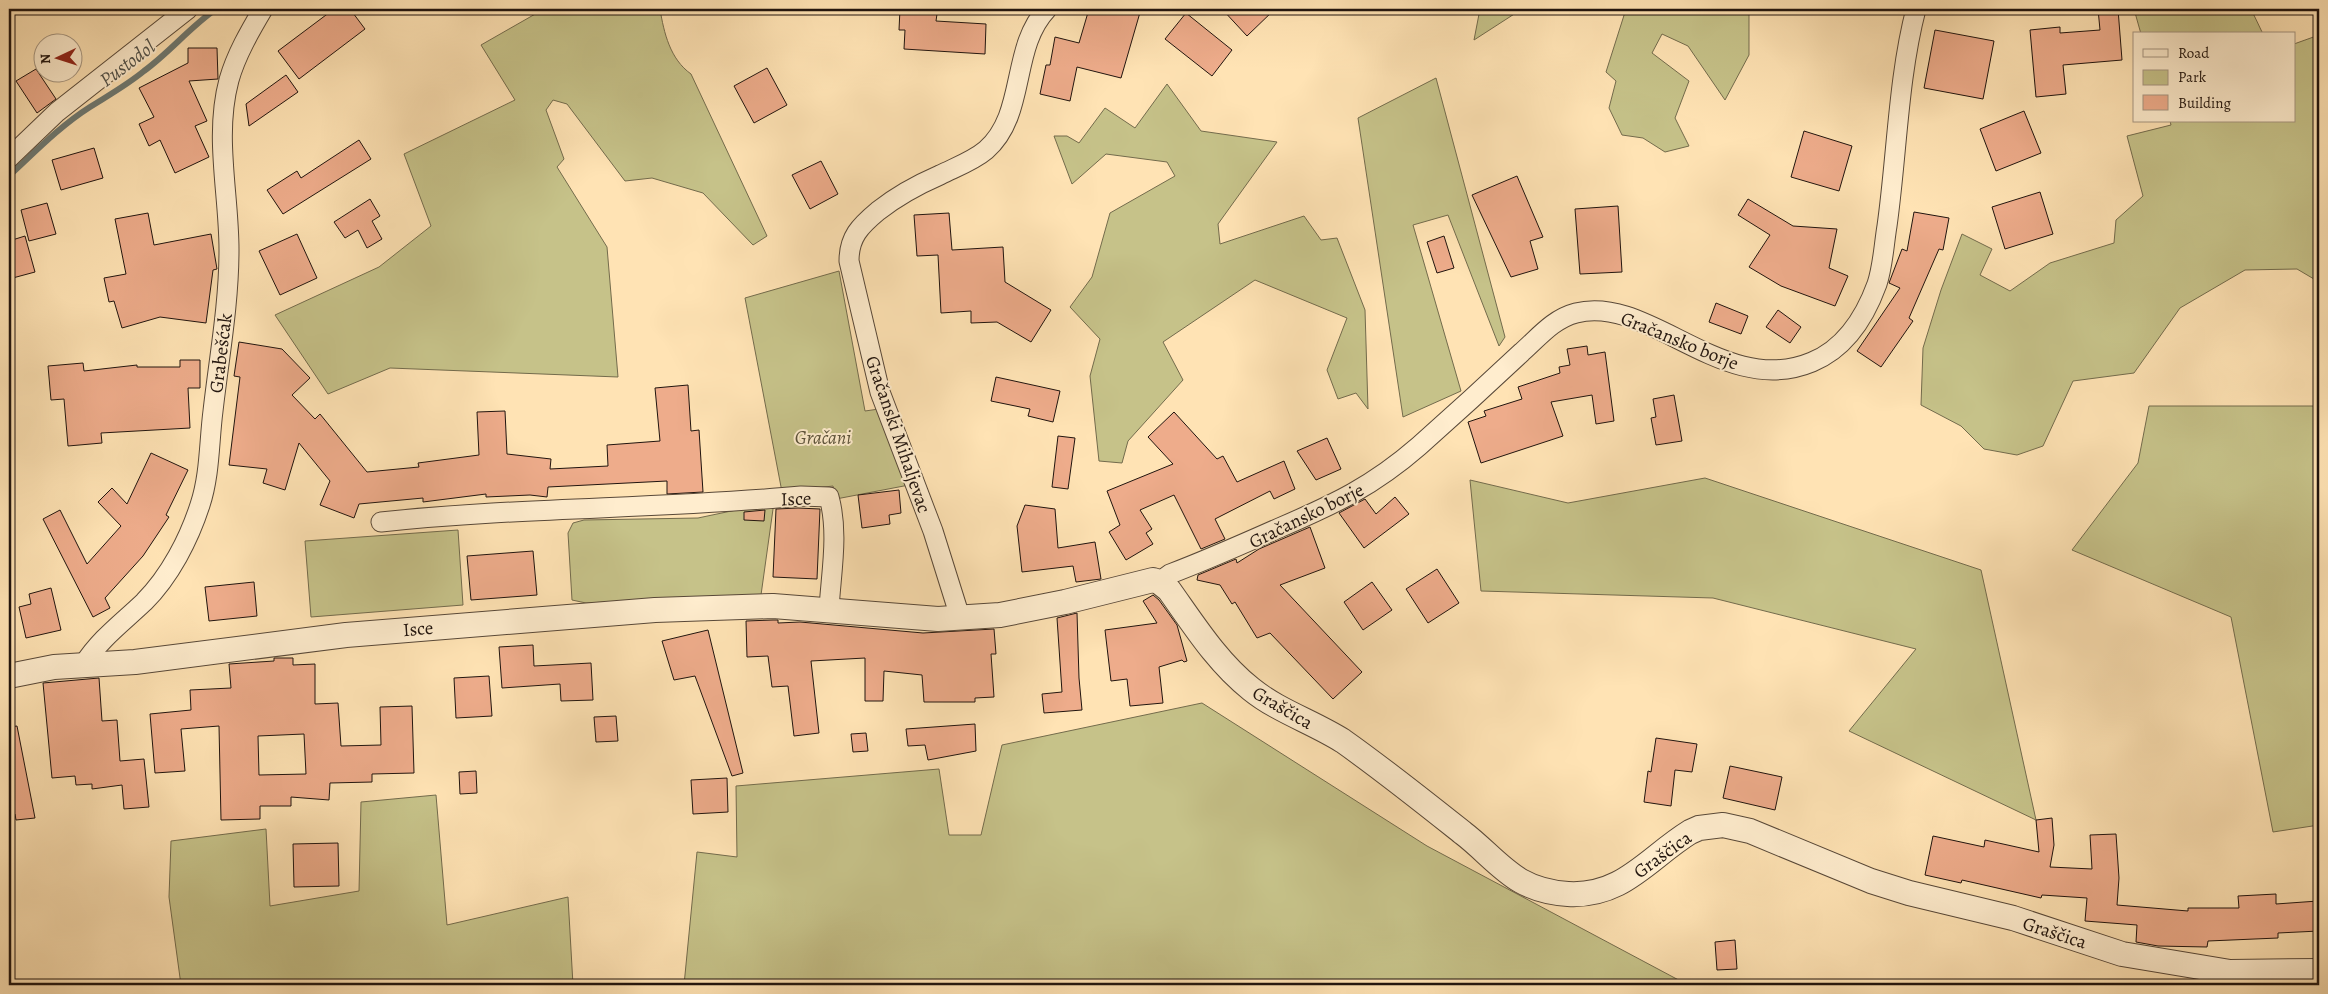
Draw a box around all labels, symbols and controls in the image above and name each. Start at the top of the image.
north arrow [32,32,82,82]
legend [2133,32,2296,122]
water label: Pustodol [94,34,161,93]
text: Road [2178,43,2210,63]
text: N [36,53,55,65]
text: Park [2178,67,2207,87]
text: Building [2178,93,2231,113]
street label: Gračansko borje [1617,305,1742,376]
street label: Grabešćak [203,311,239,395]
street label: Gračanski Mihaljevac [859,352,937,516]
park label: Gračani [795,425,851,451]
street label: Gračansko borje [1245,477,1368,555]
street label: Isce [780,485,812,513]
street label: Isce [402,615,434,643]
street label: Graščica [1247,680,1318,736]
street label: Graščica [1628,825,1697,885]
street label: Graščica [2019,910,2090,956]

